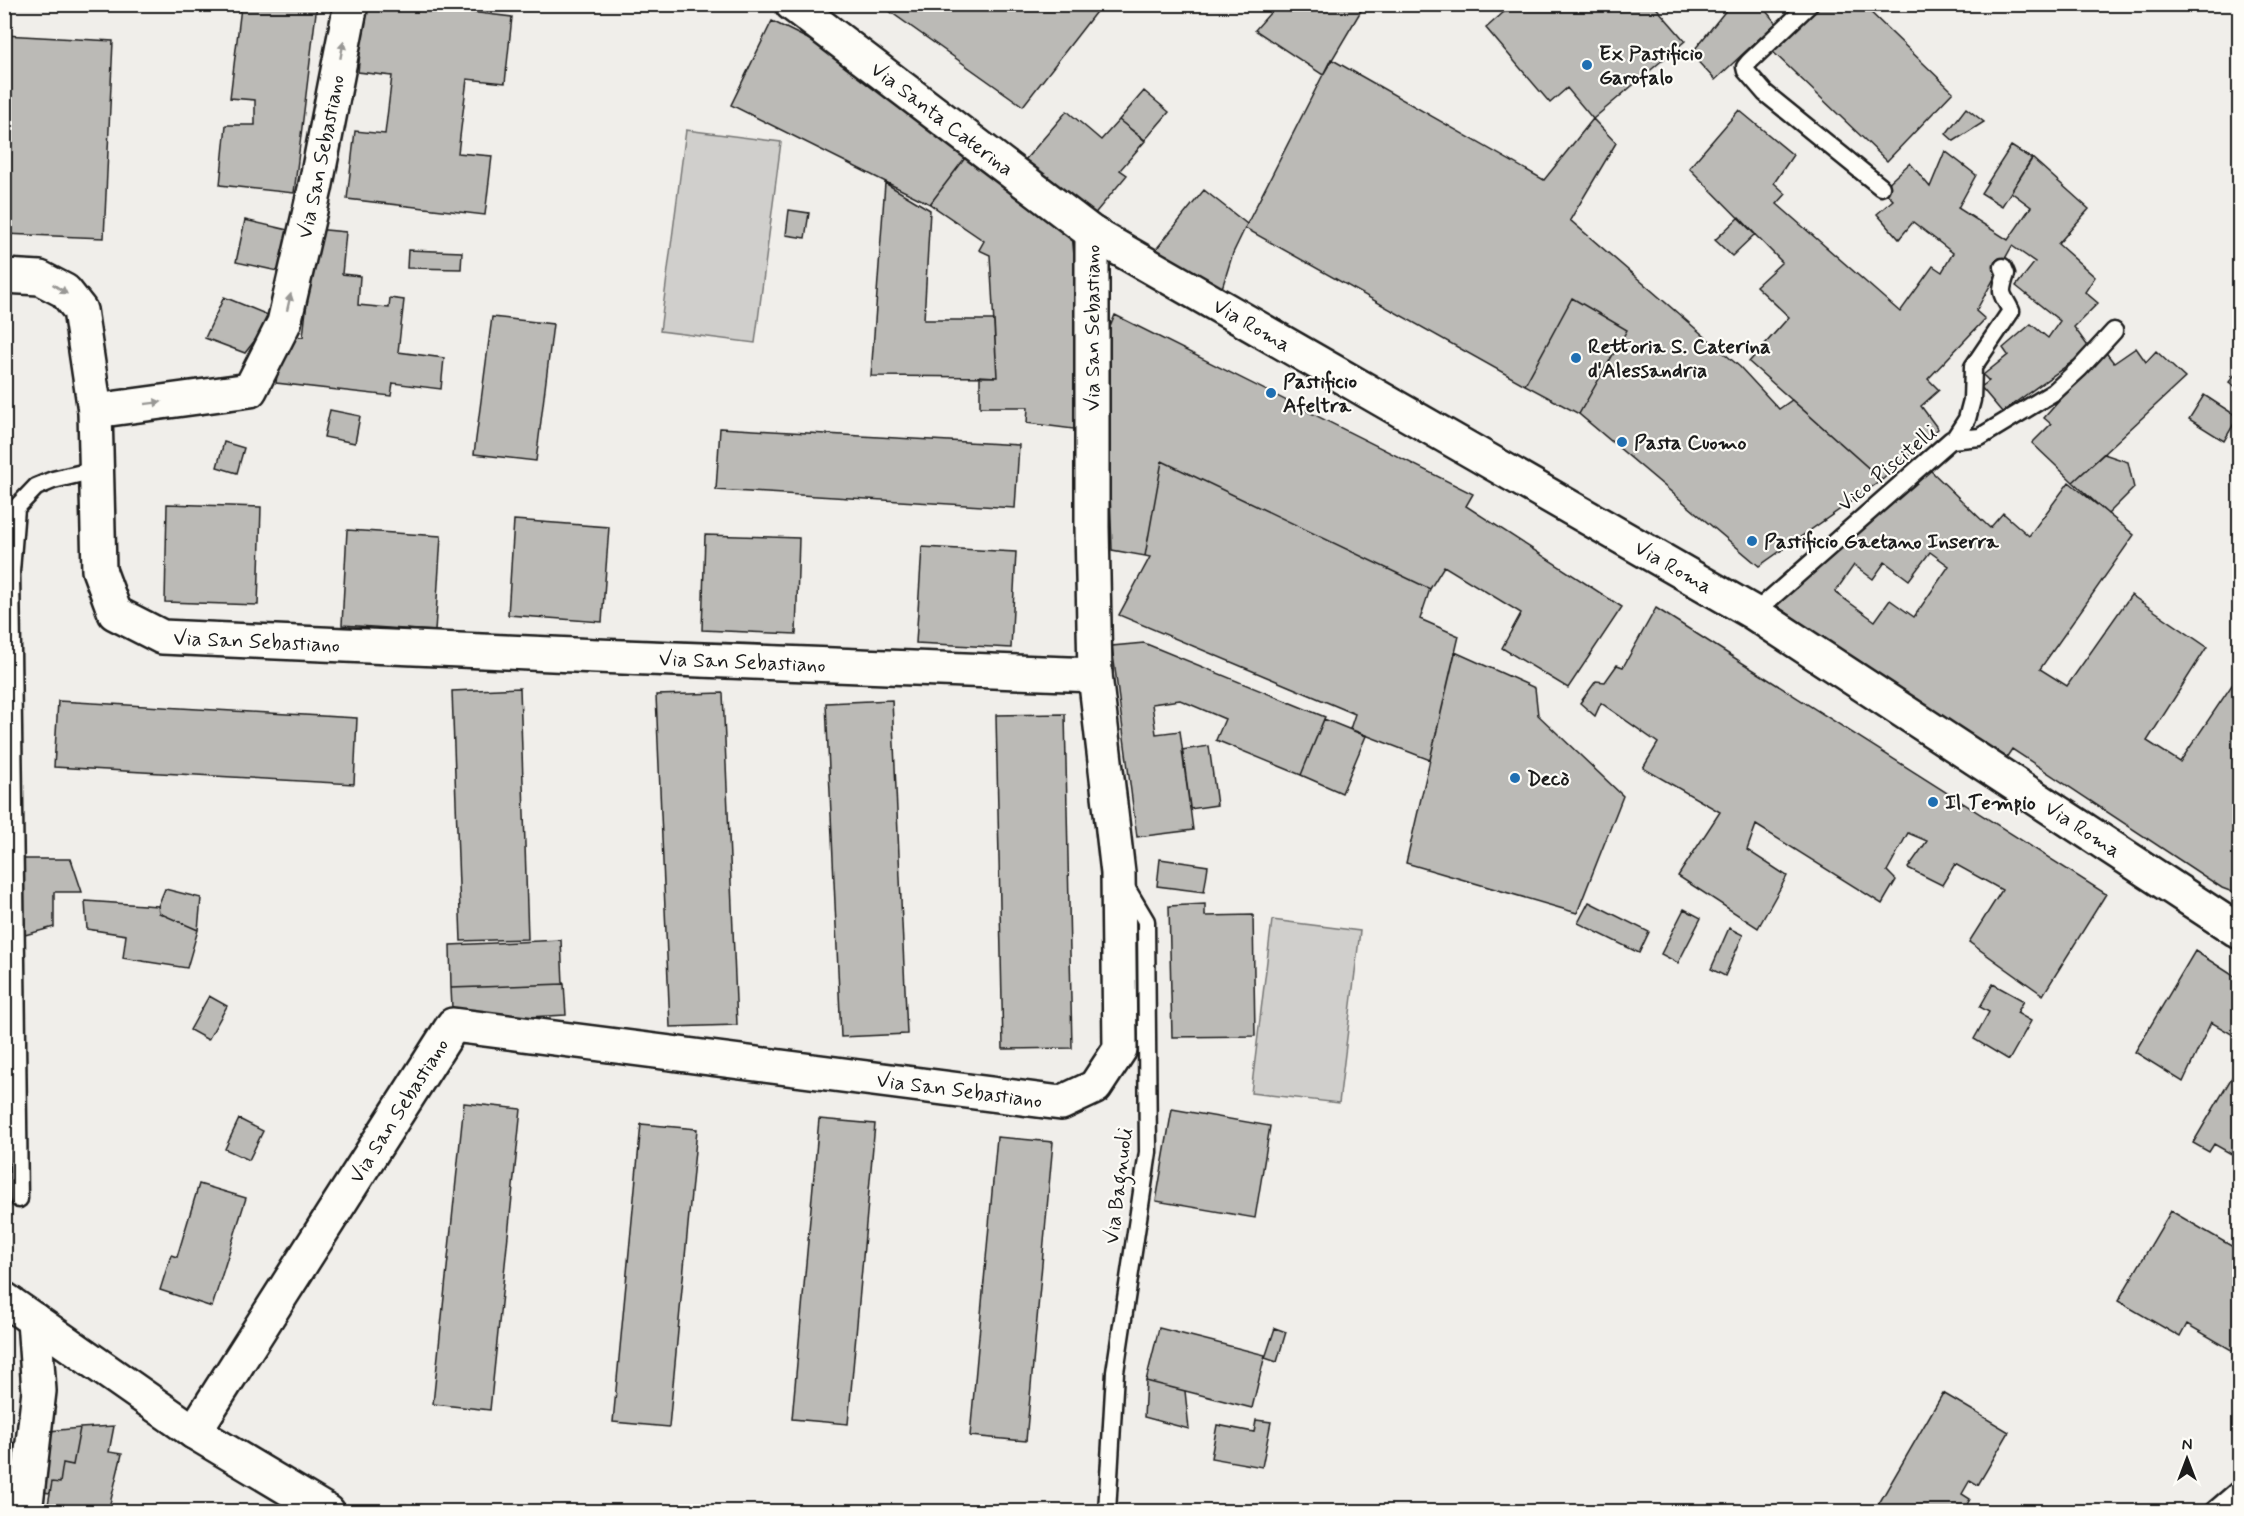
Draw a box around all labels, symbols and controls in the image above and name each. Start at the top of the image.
one-way arrow [338,40,347,59]
place label: Ex Pastificio Garofalo [1599,40,1703,92]
street label: Via Santa Caterina [864,56,1019,183]
marker: Ex Pastificio Garofalo [1580,58,1594,72]
street label: Via San Sebastiano [291,72,352,242]
street label: Via San Sebastiano [1079,245,1107,411]
one-way arrow [51,284,68,295]
street label: Via Roma [1208,292,1296,359]
one-way arrow [284,293,294,311]
place label: Rettoria S. Caterina d'Alessandria [1588,333,1771,385]
marker: Rettoria S. Caterina d'Alessandria [1569,351,1583,365]
place label: Pastificio Afeltra [1283,368,1358,420]
marker: Pastificio Afeltra [1264,386,1278,400]
one-way arrow [143,398,162,408]
street label: Vico Piscitelli [1832,419,1943,518]
place label: Pasta Cuomo [1634,429,1747,457]
marker: Pasta Cuomo [1615,435,1629,449]
place label: Pastificio Gaetano Inserra [1764,528,2000,556]
street label: Via Roma [1629,534,1717,601]
marker: Pastificio Gaetano Inserra [1745,534,1759,548]
street label: Via San Sebastiano [173,625,341,660]
street label: Via San Sebastiano [658,645,826,680]
place label: Decò [1527,765,1569,793]
marker: Decò [1508,771,1522,785]
place label: Il Tempio [1945,789,2036,817]
street label: Via Roma [2039,794,2126,865]
marker: Il Tempio [1926,795,1940,809]
street label: Via San Sebastiano [343,1033,456,1189]
street label: Via San Sebastiano [875,1066,1044,1115]
street label: Via Bagnuoli [1098,1126,1142,1246]
north arrow [2157,1429,2217,1489]
text: N [2182,1435,2192,1456]

